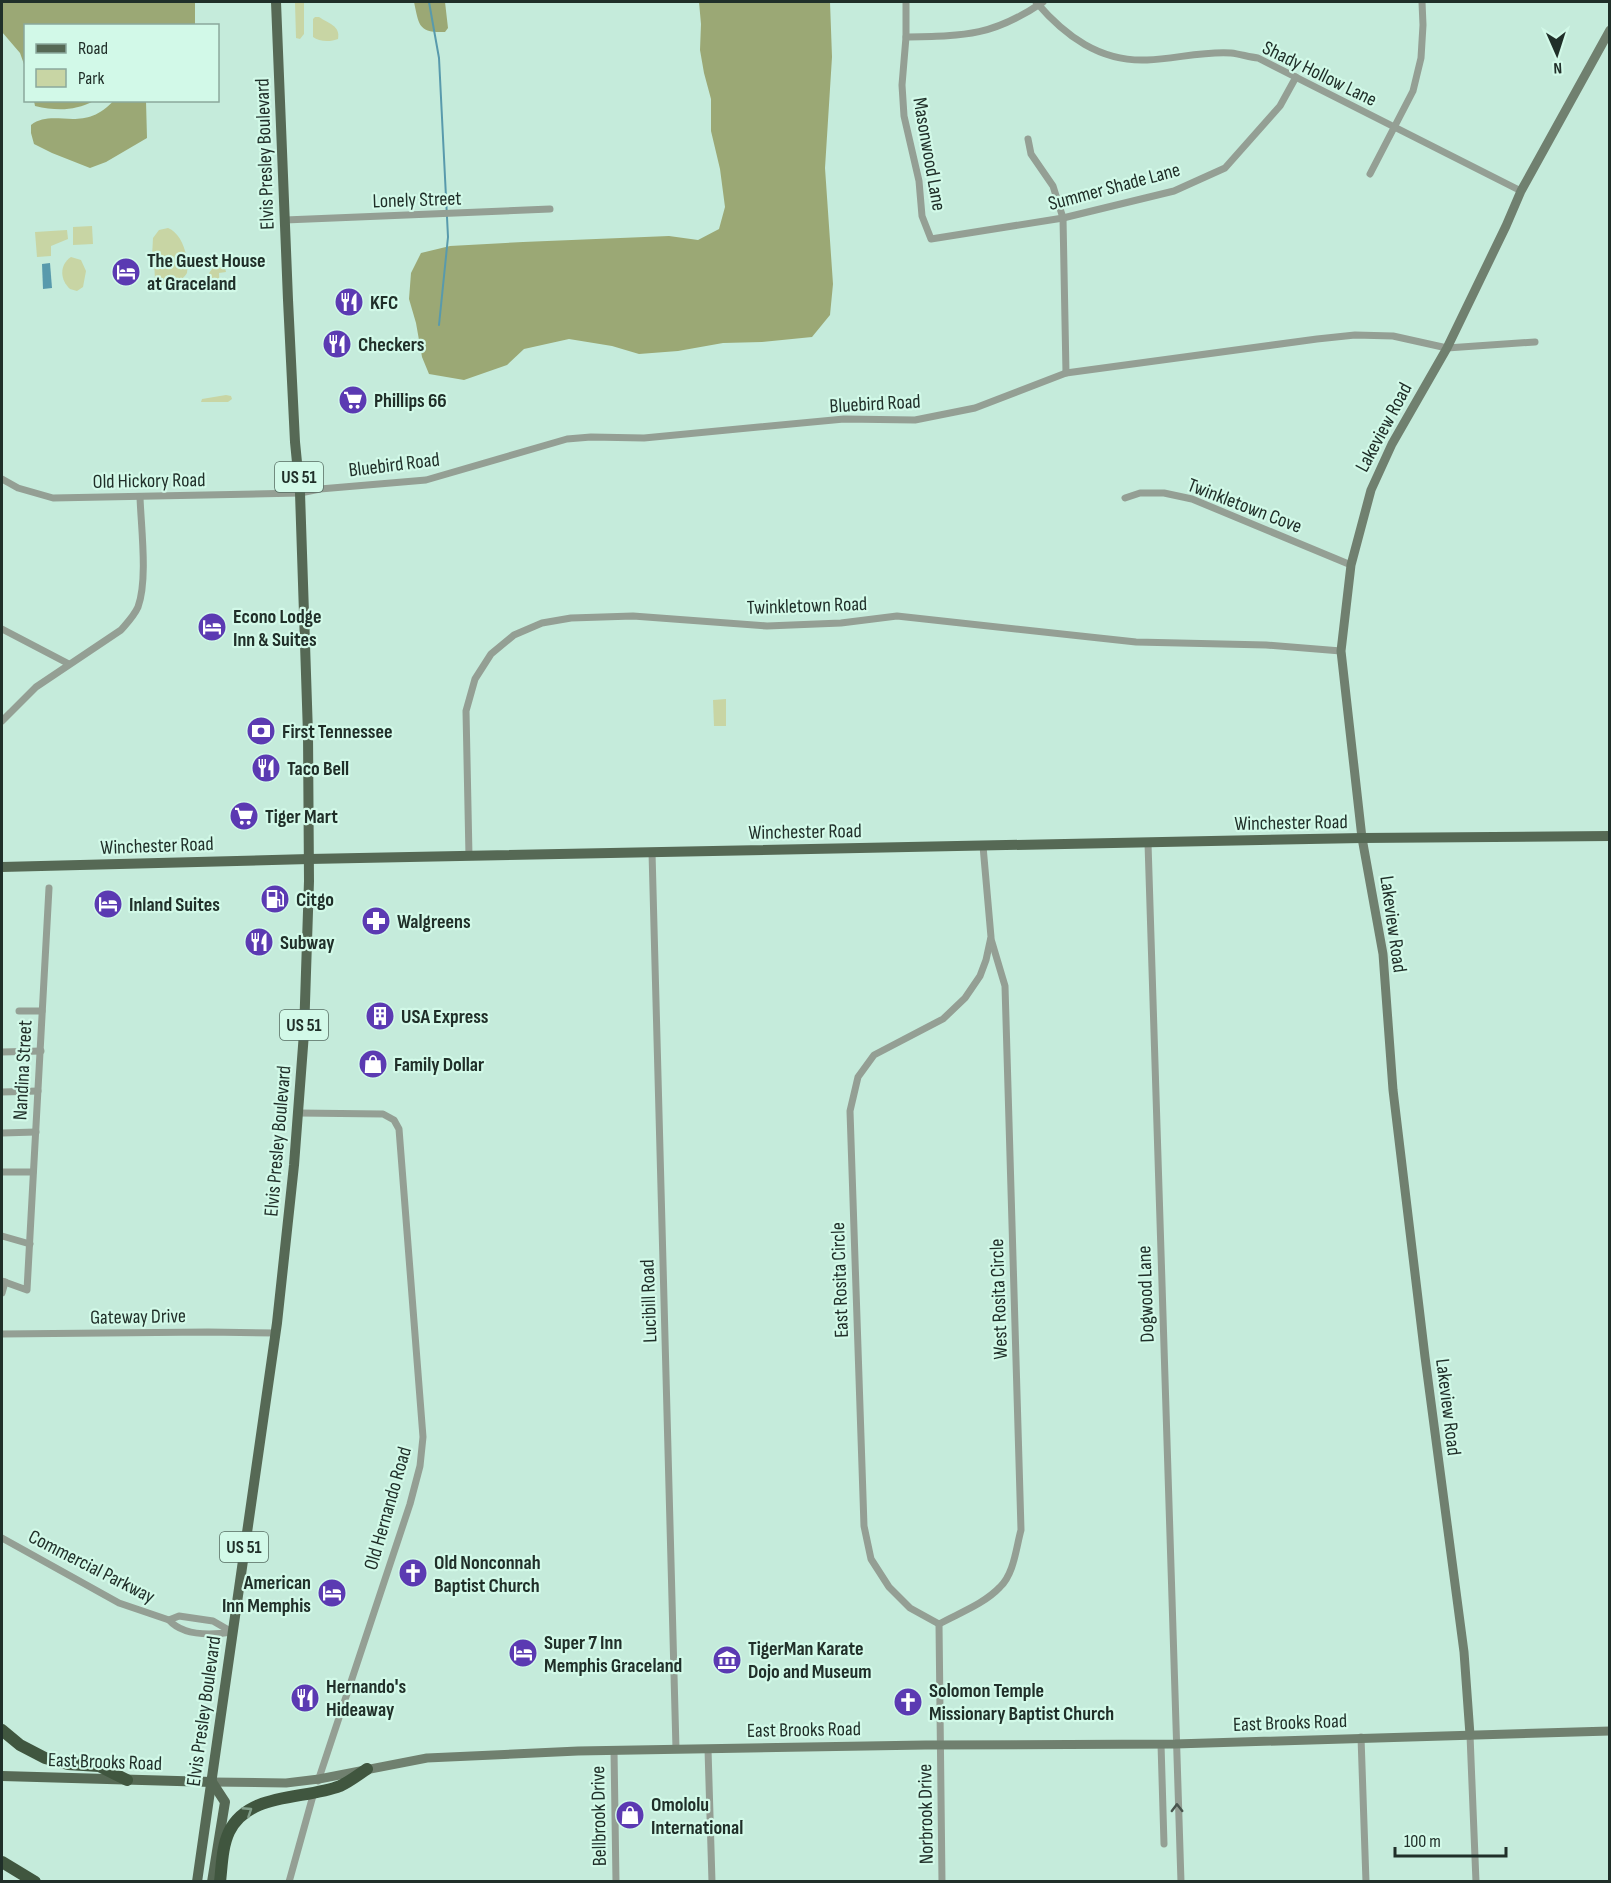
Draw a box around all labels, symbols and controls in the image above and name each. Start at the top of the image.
legend [24,24,219,102]
north arrow [1527,24,1587,84]
street label: Shady Hollow Lane [1258,36,1381,112]
text: Road [78,38,108,59]
text: N [1553,58,1562,77]
text: Park [78,68,104,89]
street label: Elvis Presley Boulevard [250,78,280,230]
street label: Masonwood Lane [907,96,951,213]
street label: Summer Shade Lane [1046,158,1183,216]
street label: Lonely Street [372,186,462,214]
place label: The Guest House at Graceland [147,249,266,296]
hotel icon: The Guest House at Graceland [110,256,142,288]
restaurant icon: KFC [333,286,365,318]
place label: KFC [370,291,398,315]
restaurant icon: Checkers [321,328,353,360]
place label: Checkers [358,333,425,357]
street label: Lakeview Road [1350,379,1417,476]
supermarket icon: Phillips 66 [337,384,369,416]
place label: Phillips 66 [374,389,447,413]
street label: Bluebird Road [829,390,921,418]
street label: Bluebird Road [347,448,441,482]
road number: US 51 [275,462,323,492]
street label: Old Hickory Road [92,468,206,494]
street label: Twinkletown Cove [1184,473,1305,539]
street label: Twinkletown Road [746,592,868,620]
place label: Econo Lodge Inn & Suites [233,605,321,652]
hotel icon: Econo Lodge Inn & Suites [196,611,228,643]
bank icon: First Tennessee [245,715,277,747]
place label: First Tennessee [282,720,393,744]
restaurant icon: Taco Bell [250,752,282,784]
place label: Taco Bell [287,757,349,781]
supermarket icon: Tiger Mart [228,800,260,832]
place label: Tiger Mart [265,805,338,829]
street label: Winchester Road [1234,810,1348,836]
street label: Winchester Road [748,819,862,845]
street label: Winchester Road [100,832,214,860]
street label: Lakeview Road [1374,874,1412,974]
fuel station icon: Citgo [259,883,291,915]
hotel icon: Inland Suites [92,888,124,920]
place label: Citgo [296,888,334,912]
place label: Inland Suites [129,893,220,917]
pharmacy icon: Walgreens [360,905,392,937]
place label: Walgreens [397,910,471,934]
restaurant icon: Subway [243,926,275,958]
place label: Subway [280,931,335,955]
building icon: USA Express [364,1000,396,1032]
place label: USA Express [401,1005,489,1029]
road number: US 51 [280,1010,328,1040]
street label: Nandina Street [8,1019,38,1121]
shop icon: Family Dollar [357,1048,389,1080]
place label: Family Dollar [394,1053,484,1077]
street label: Elvis Presley Boulevard [259,1065,297,1218]
street label: East Rosita Circle [826,1222,854,1338]
street label: West Rosita Circle [985,1238,1013,1360]
street label: Dogwood Lane [1132,1245,1160,1343]
street label: Lucibill Road [636,1259,662,1343]
street label: Gateway Drive [90,1304,186,1330]
street label: Lakeview Road [1430,1357,1466,1457]
street label: Old Hernando Road [359,1444,417,1573]
street label: Commercial Parkway [24,1525,159,1609]
road number: US 51 [220,1532,268,1562]
place label: Old Nonconnah Baptist Church [434,1551,541,1598]
church icon: Old Nonconnah Baptist Church [397,1557,429,1589]
place label: American Inn Memphis [222,1571,311,1618]
hotel icon: American Inn Memphis [316,1577,348,1609]
place label: Super 7 Inn Memphis Graceland [544,1631,682,1678]
street label: Elvis Presley Boulevard [182,1634,226,1788]
hotel icon: Super 7 Inn Memphis Graceland [507,1637,539,1669]
place label: TigerMan Karate Dojo and Museum [748,1637,871,1684]
museum icon: TigerMan Karate Dojo and Museum [711,1644,743,1676]
place label: Hernando's Hideaway [326,1675,406,1722]
place label: Solomon Temple Missionary Baptist Church [929,1679,1114,1726]
restaurant icon: Hernando's Hideaway [289,1682,321,1714]
church icon: Solomon Temple Missionary Baptist Church [892,1686,924,1718]
street label: East Brooks Road [1233,1709,1347,1737]
street label: East Brooks Road [747,1717,861,1743]
street label: East Brooks Road [48,1748,162,1776]
street label: Norbrook Drive [913,1764,939,1864]
street label: Bellbrook Drive [586,1766,612,1866]
place label: Omololu International [651,1793,743,1840]
shop icon: Omololu International [614,1799,646,1831]
one-way arrow [1171,1803,1184,1812]
one-way arrow [242,1807,252,1819]
scale bar [1395,1820,1506,1858]
text: 100 m [1404,1831,1441,1852]

